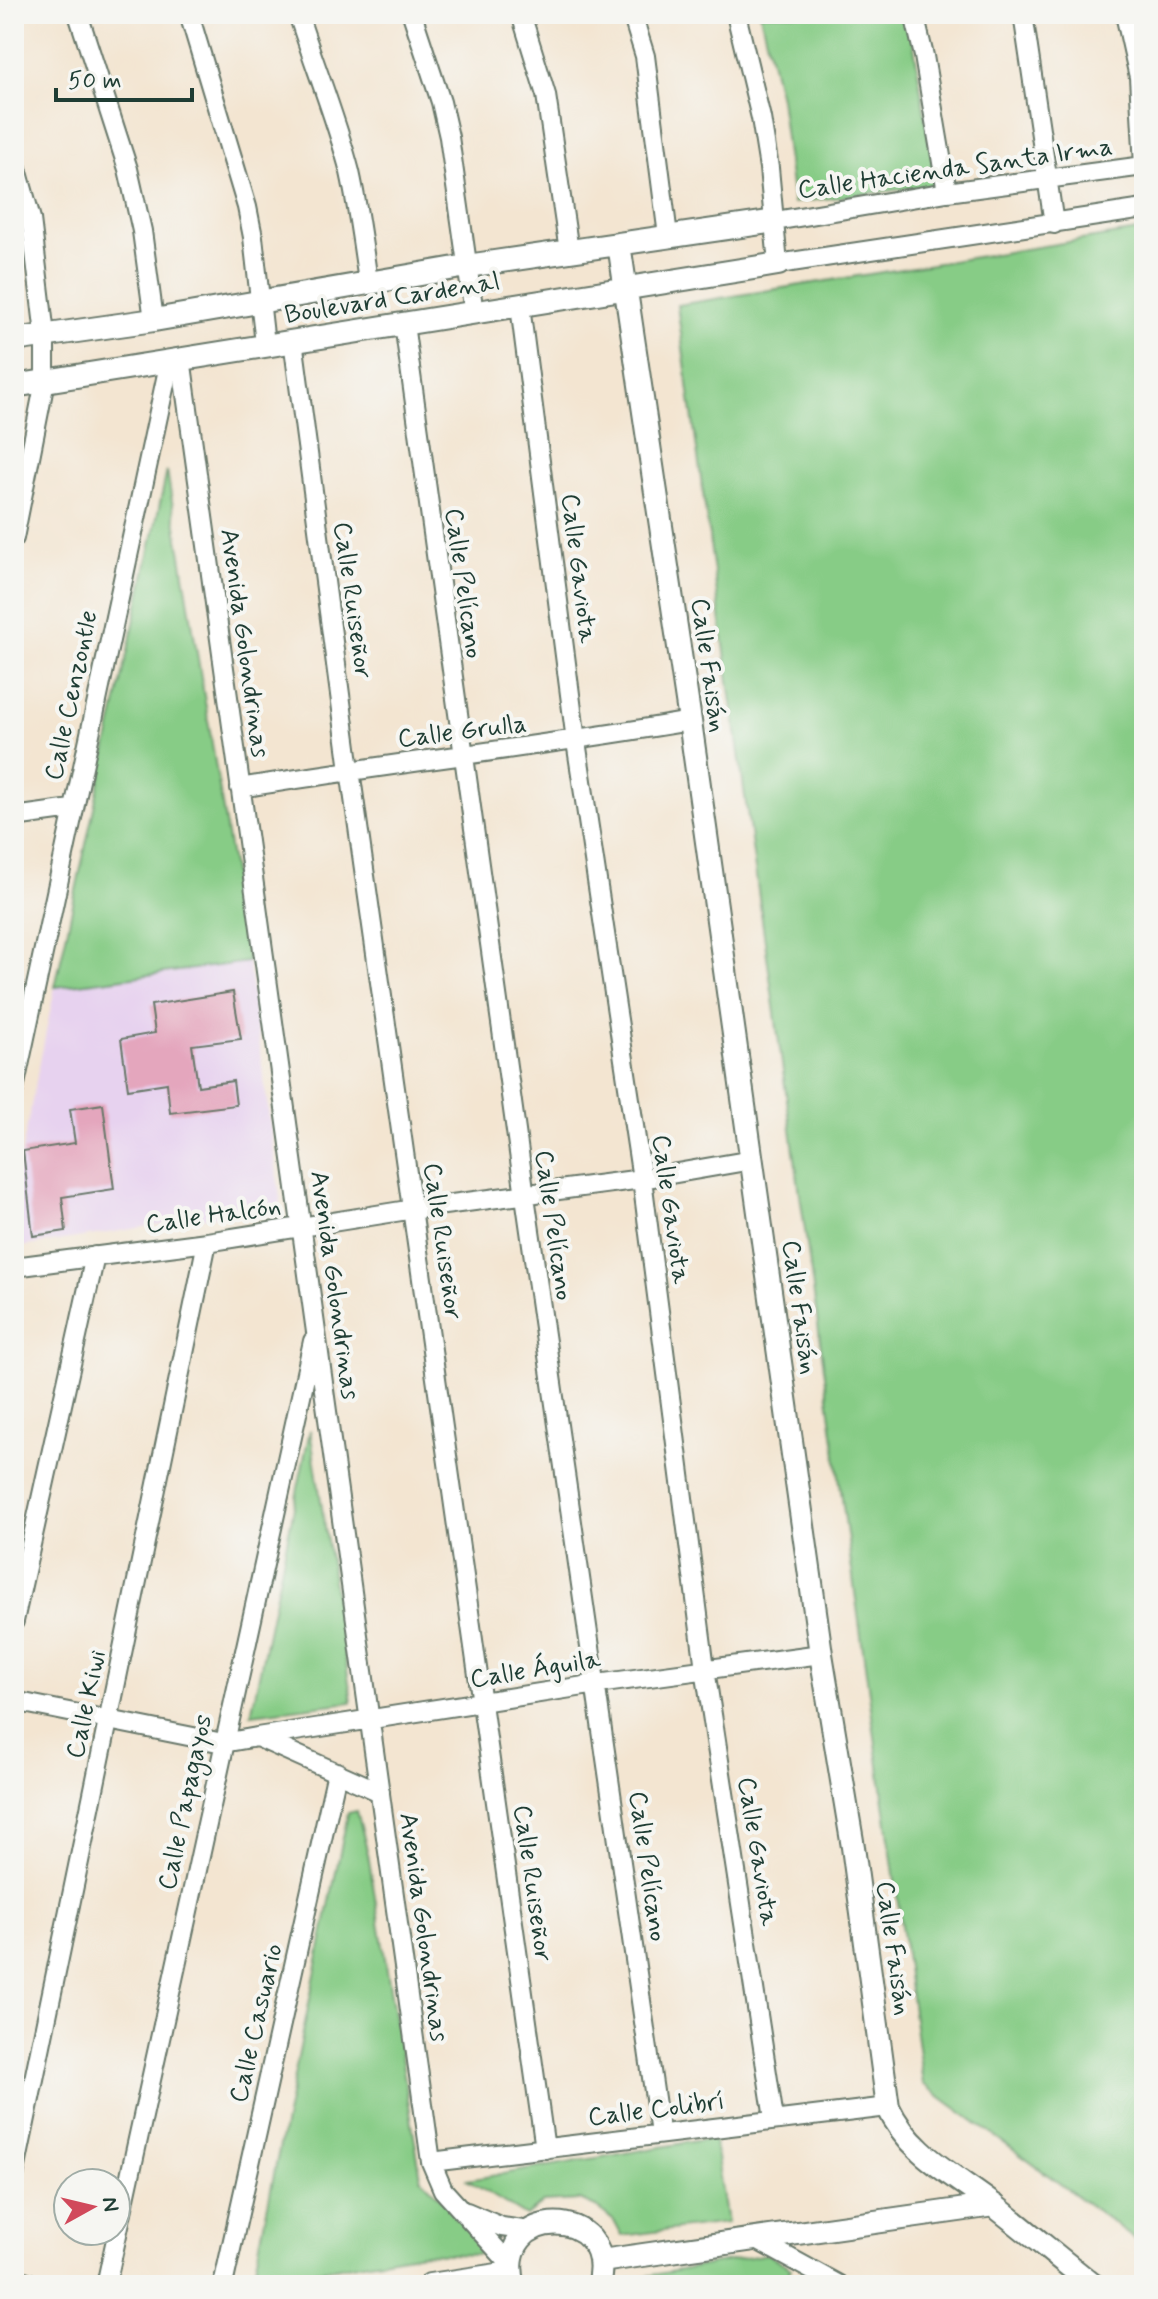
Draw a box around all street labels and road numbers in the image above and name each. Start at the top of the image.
street label: Calle Hacienda Santa Irma [796,130,1115,208]
street label: Boulevard Cardenal [282,265,502,333]
street label: Calle Gaviota [552,492,604,645]
street label: Calle Pelícano [436,506,490,661]
street label: Calle Ruiseñor [324,520,380,681]
street label: Avenida Golondrinas [211,526,277,760]
street label: Calle Faisán [682,596,734,735]
street label: Calle Cenzontle [37,607,107,784]
street label: Calle Grulla [396,707,529,757]
street label: Calle Gaviota [643,1132,697,1286]
street label: Calle Pelícano [526,1148,580,1303]
street label: Calle Ruiseñor [414,1161,470,1322]
street label: Avenida Golondrinas [301,1168,367,1402]
street label: Calle Halcón [144,1190,283,1242]
street label: Calle Faisán [773,1238,825,1377]
street label: Calle Águila [468,1642,603,1697]
street label: Calle Kiwi [59,1647,115,1762]
street label: Calle Papagayos [151,1711,223,1894]
street label: Calle Gaviota [728,1774,786,1929]
street label: Calle Pelícano [620,1789,674,1944]
street label: Calle Ruiseñor [504,1803,560,1964]
street label: Avenida Golondrinas [390,1810,456,2044]
street label: Calle Faisán [867,1879,919,2018]
street label: Calle Casuario [222,1941,292,2106]
street label: Calle Colibrí [586,2085,726,2135]

